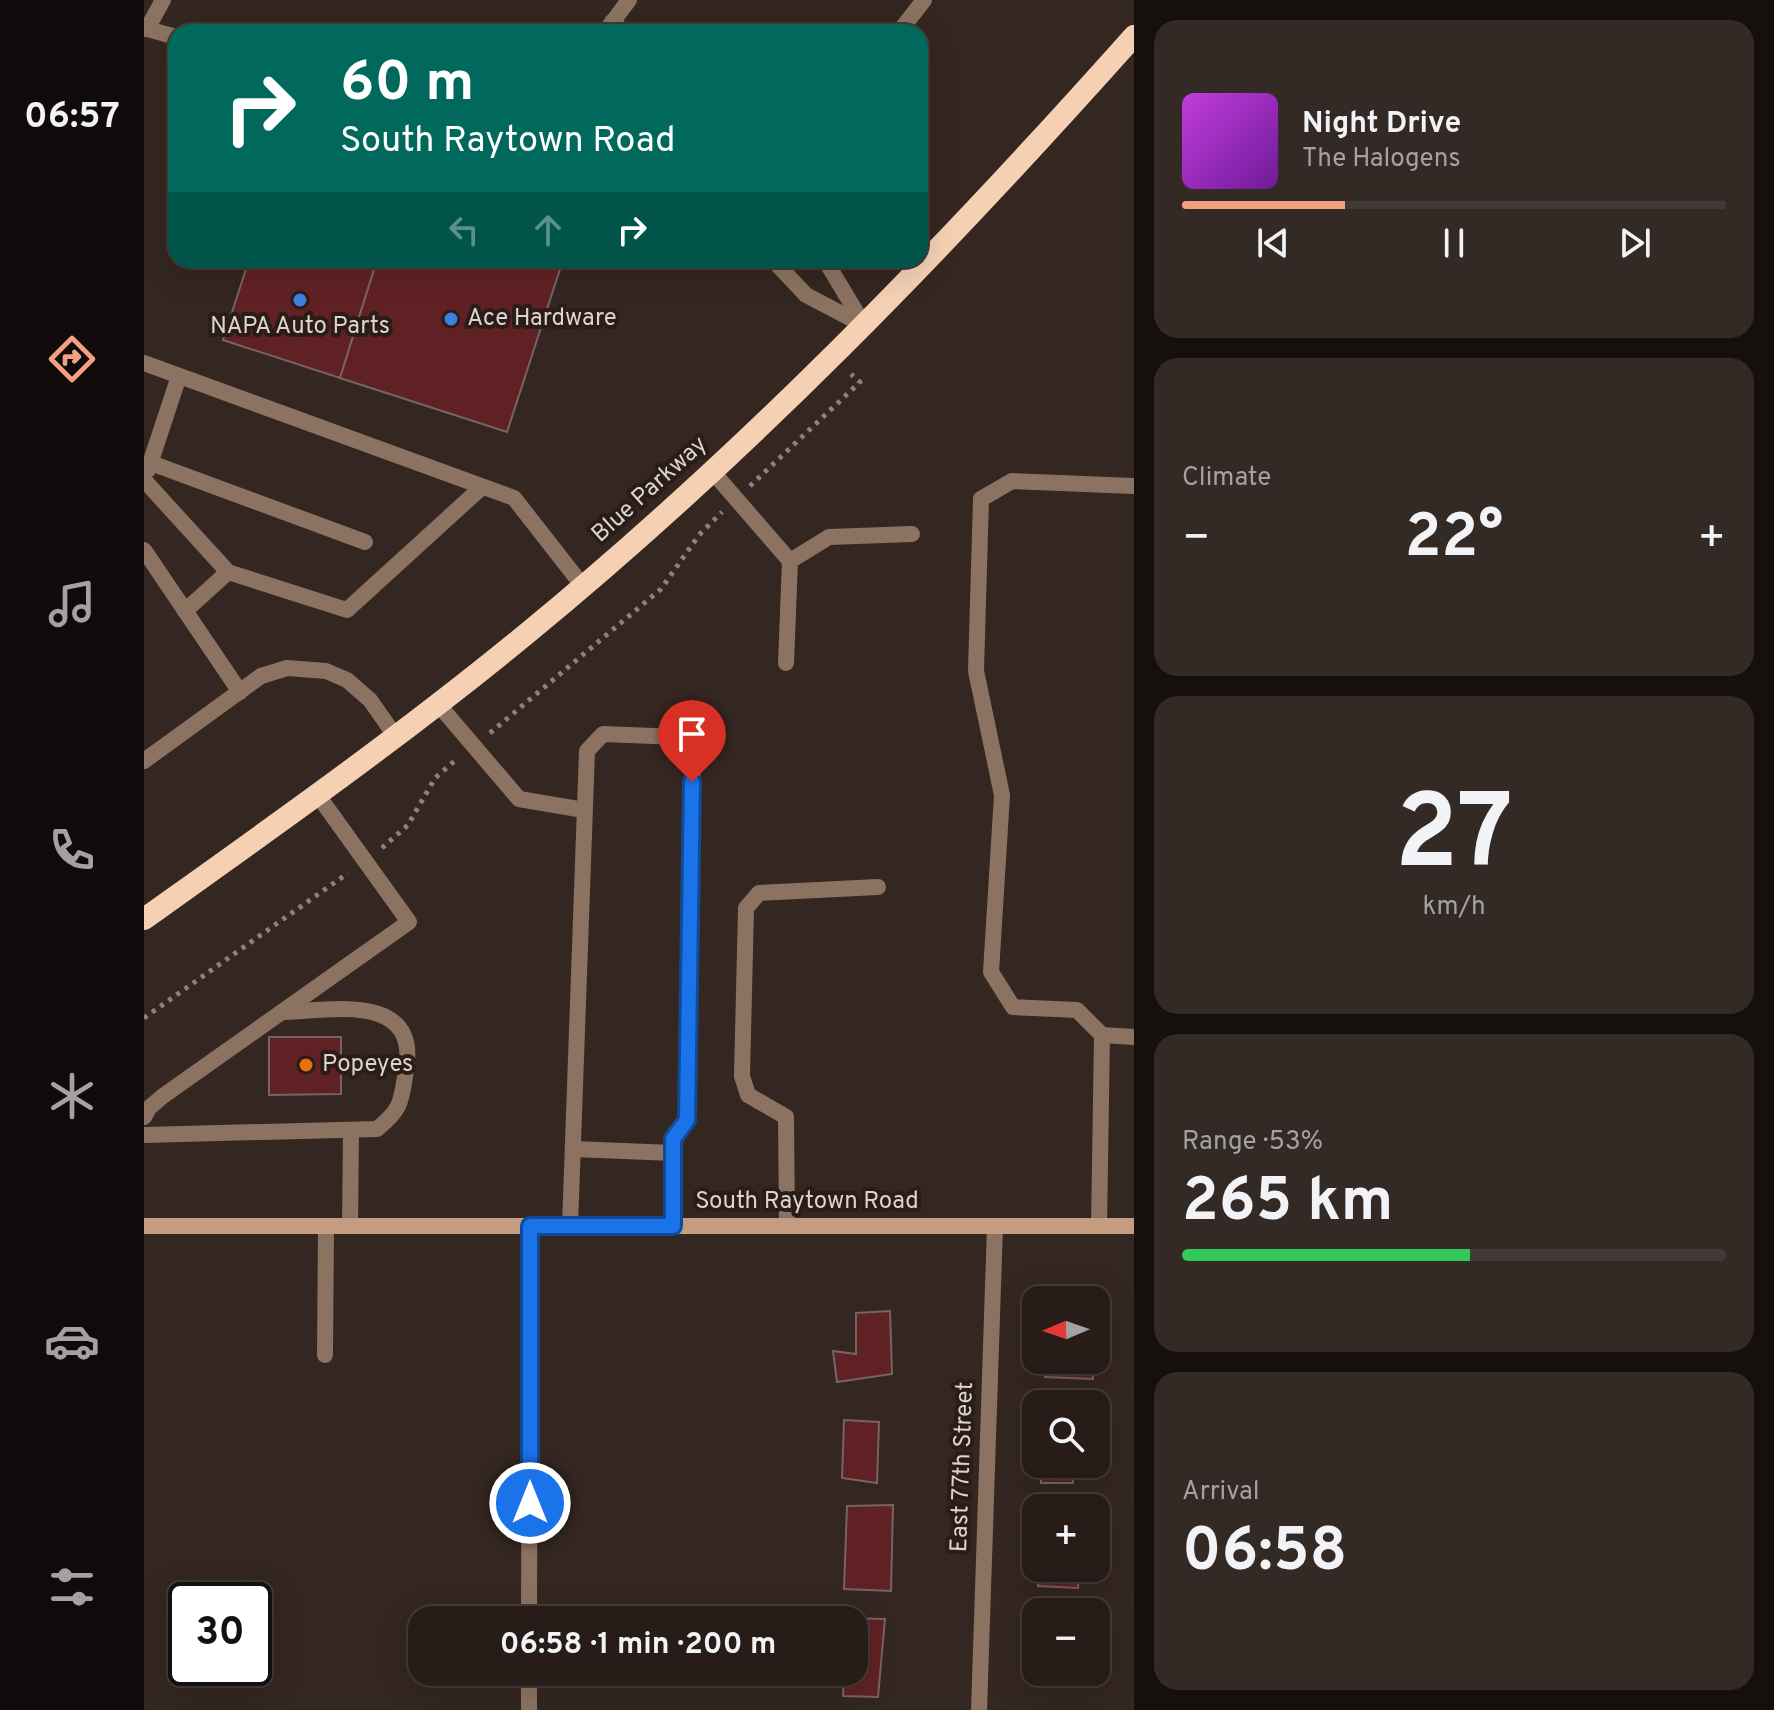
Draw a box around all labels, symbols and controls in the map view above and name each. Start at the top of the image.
text: 60 m [340,50,474,120]
icon: right [208,56,312,160]
text: 06:57 [24,95,120,141]
text: Night Drive [1302,106,1461,143]
text: South Raytown Road [340,119,676,165]
text: The Halogens [1302,143,1461,176]
icon: left [442,208,486,252]
icon: ahead [526,208,570,252]
icon: right [610,208,654,252]
icon: previous [1251,221,1295,265]
icon: pause [1432,221,1476,265]
icon: next [1613,221,1657,265]
marker: NAPA Auto Parts [291,291,309,309]
place label: Ace Hardware [467,304,617,334]
marker: Ace Hardware [442,310,460,328]
place label: NAPA Auto Parts [210,312,390,342]
icon: directions [44,331,100,387]
street label: Blue Parkway [586,430,714,550]
text: Climate [1182,462,1271,495]
text: 22° [1405,502,1503,578]
text: − [1182,512,1210,568]
text: + [1698,512,1726,568]
icon: music [44,576,100,632]
pin [658,700,726,782]
icon: arrive [670,712,714,756]
text: 27 [1395,773,1513,905]
icon: phone [44,822,100,878]
text: km/h [1422,891,1486,924]
place label: Popeyes [322,1050,413,1080]
marker: Popeyes [297,1056,315,1074]
icon: climate [44,1068,100,1124]
text: Range · 53% [1182,1126,1323,1159]
text: 265 km [1182,1166,1393,1242]
street label: South Raytown Road [695,1187,919,1217]
north arrow [1022,1286,1110,1374]
map controls [1022,1286,1110,1686]
icon: car [44,1313,100,1369]
street label: East 77th Street [945,1381,981,1553]
button: search [1022,1390,1110,1478]
position arrow [488,1461,572,1545]
text: Arrival [1182,1476,1260,1509]
button: + [1022,1494,1110,1582]
text: 06:58 [1182,1516,1347,1592]
icon: filters [44,1559,100,1615]
speed limit sign: 30 [168,1582,272,1686]
button: − [1022,1598,1110,1686]
text: 06:58 · 1 min · 200 m [500,1627,776,1664]

